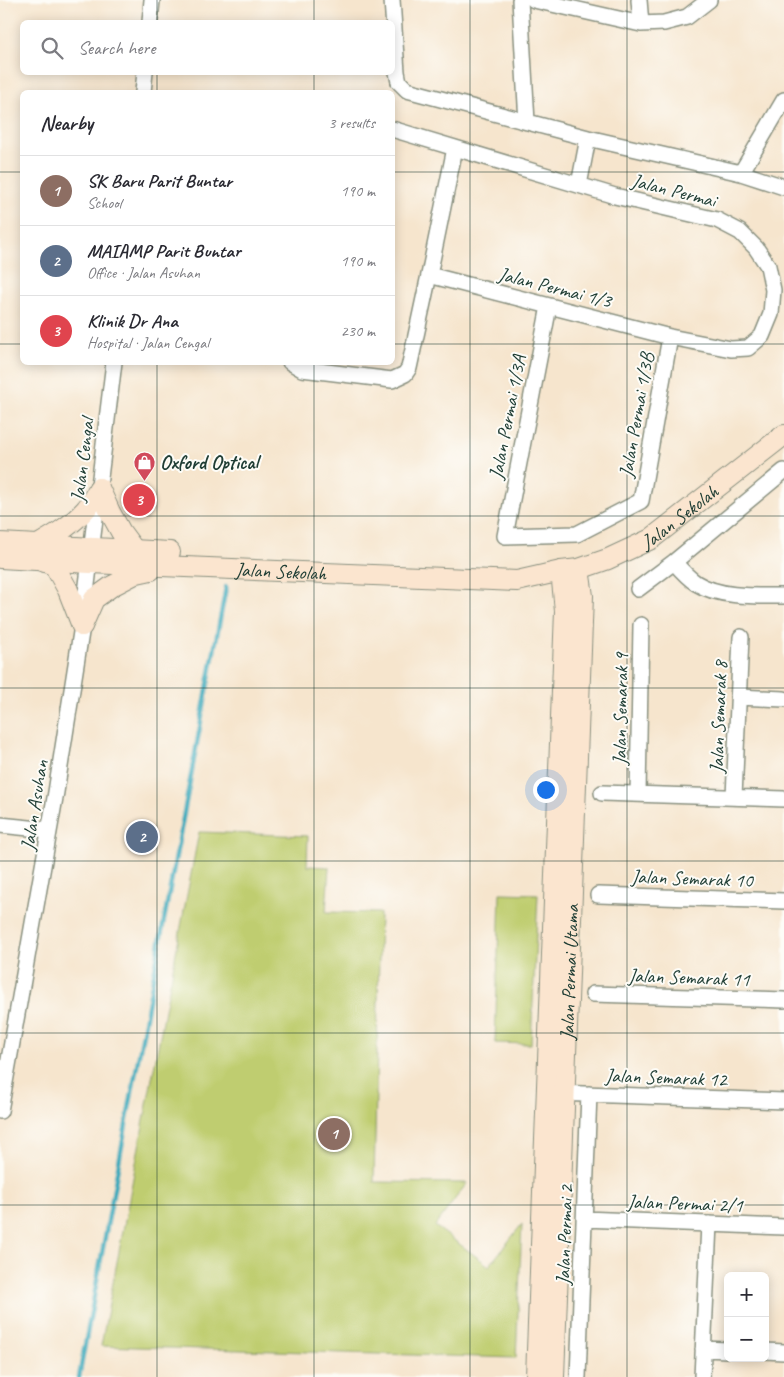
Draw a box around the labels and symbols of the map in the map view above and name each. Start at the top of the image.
street label: Jalan Permai [628,168,721,214]
street label: Jalan Permai 1/3 [495,261,616,314]
street label: Jalan Permai 1/3B [613,349,660,480]
street label: Jalan Permai 1/3A [483,352,532,482]
street label: Jalan Cengal [65,413,100,504]
shop icon: Oxford Optical [132,450,156,481]
place label: Oxford Optical [160,450,262,475]
street label: Jalan Sekolah [637,479,724,555]
pin: 3 [123,481,155,519]
street label: Jalan Sekolah [234,557,328,586]
street label: Jalan Semarak 9 [607,651,634,766]
street label: Jalan Semarak 8 [704,658,733,775]
street label: Jalan Asuhan [15,757,54,853]
your location [533,777,559,803]
pin: 2 [126,818,158,856]
street label: Jalan Semarak 10 [630,864,755,893]
street label: Jalan Permai Utama [554,903,585,1042]
street label: Jalan Semarak 11 [627,963,751,992]
street label: Jalan Semarak 12 [604,1063,729,1092]
pin: 1 [318,1115,350,1153]
street label: Jalan Permai 2 [550,1183,579,1287]
street label: Jalan Permai 2/1 [626,1189,744,1218]

